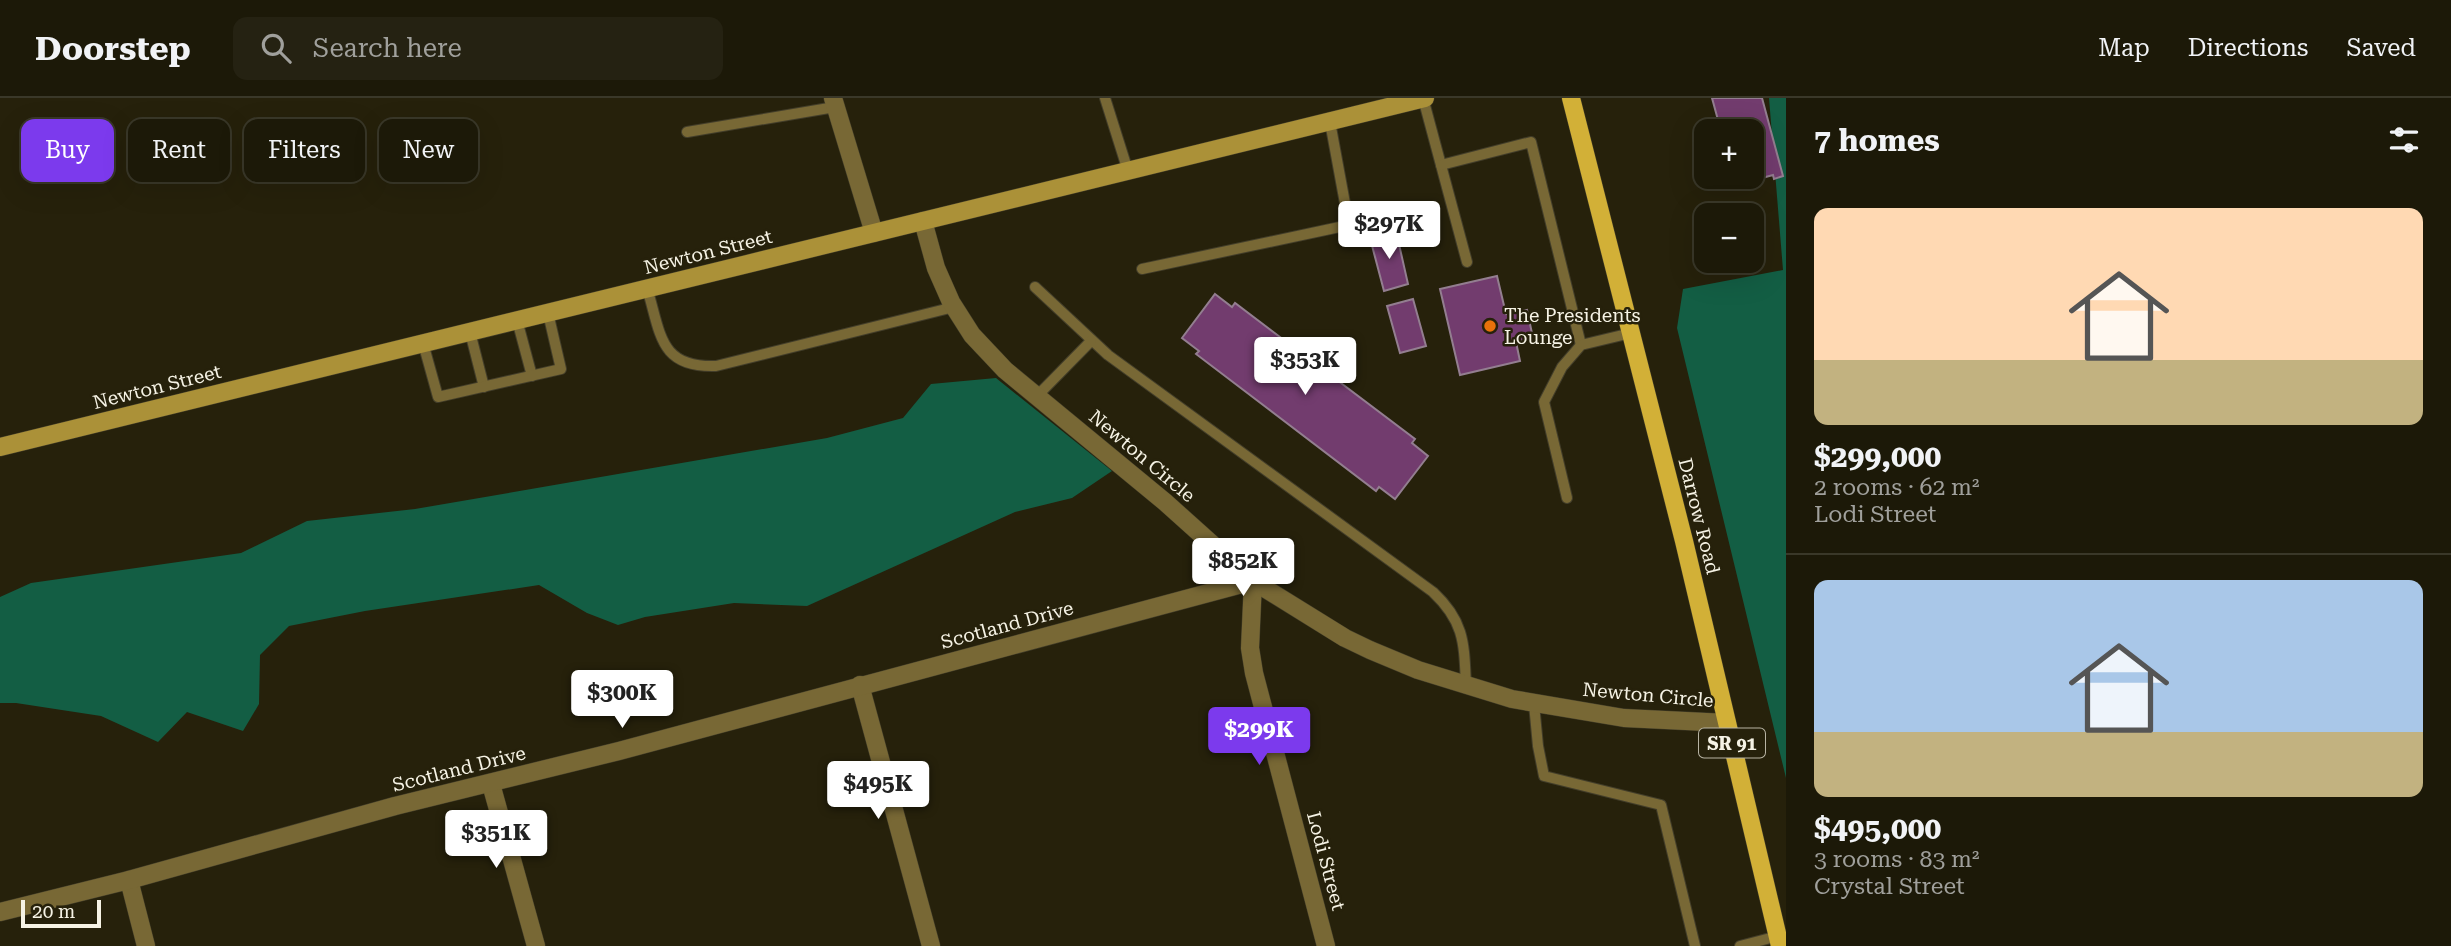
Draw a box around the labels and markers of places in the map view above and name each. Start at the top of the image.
pin: $297K [1340,202,1438,261]
place label: The Presidents Lounge [1504,304,1641,349]
marker: The Presidents Lounge [1482,318,1498,334]
pin: $353K [1256,338,1354,397]
pin: $852K [1194,538,1292,598]
pin: $300K [573,670,671,730]
pin: $299K [1210,708,1308,767]
pin: $495K [829,762,927,821]
pin: $351K [447,810,545,870]

